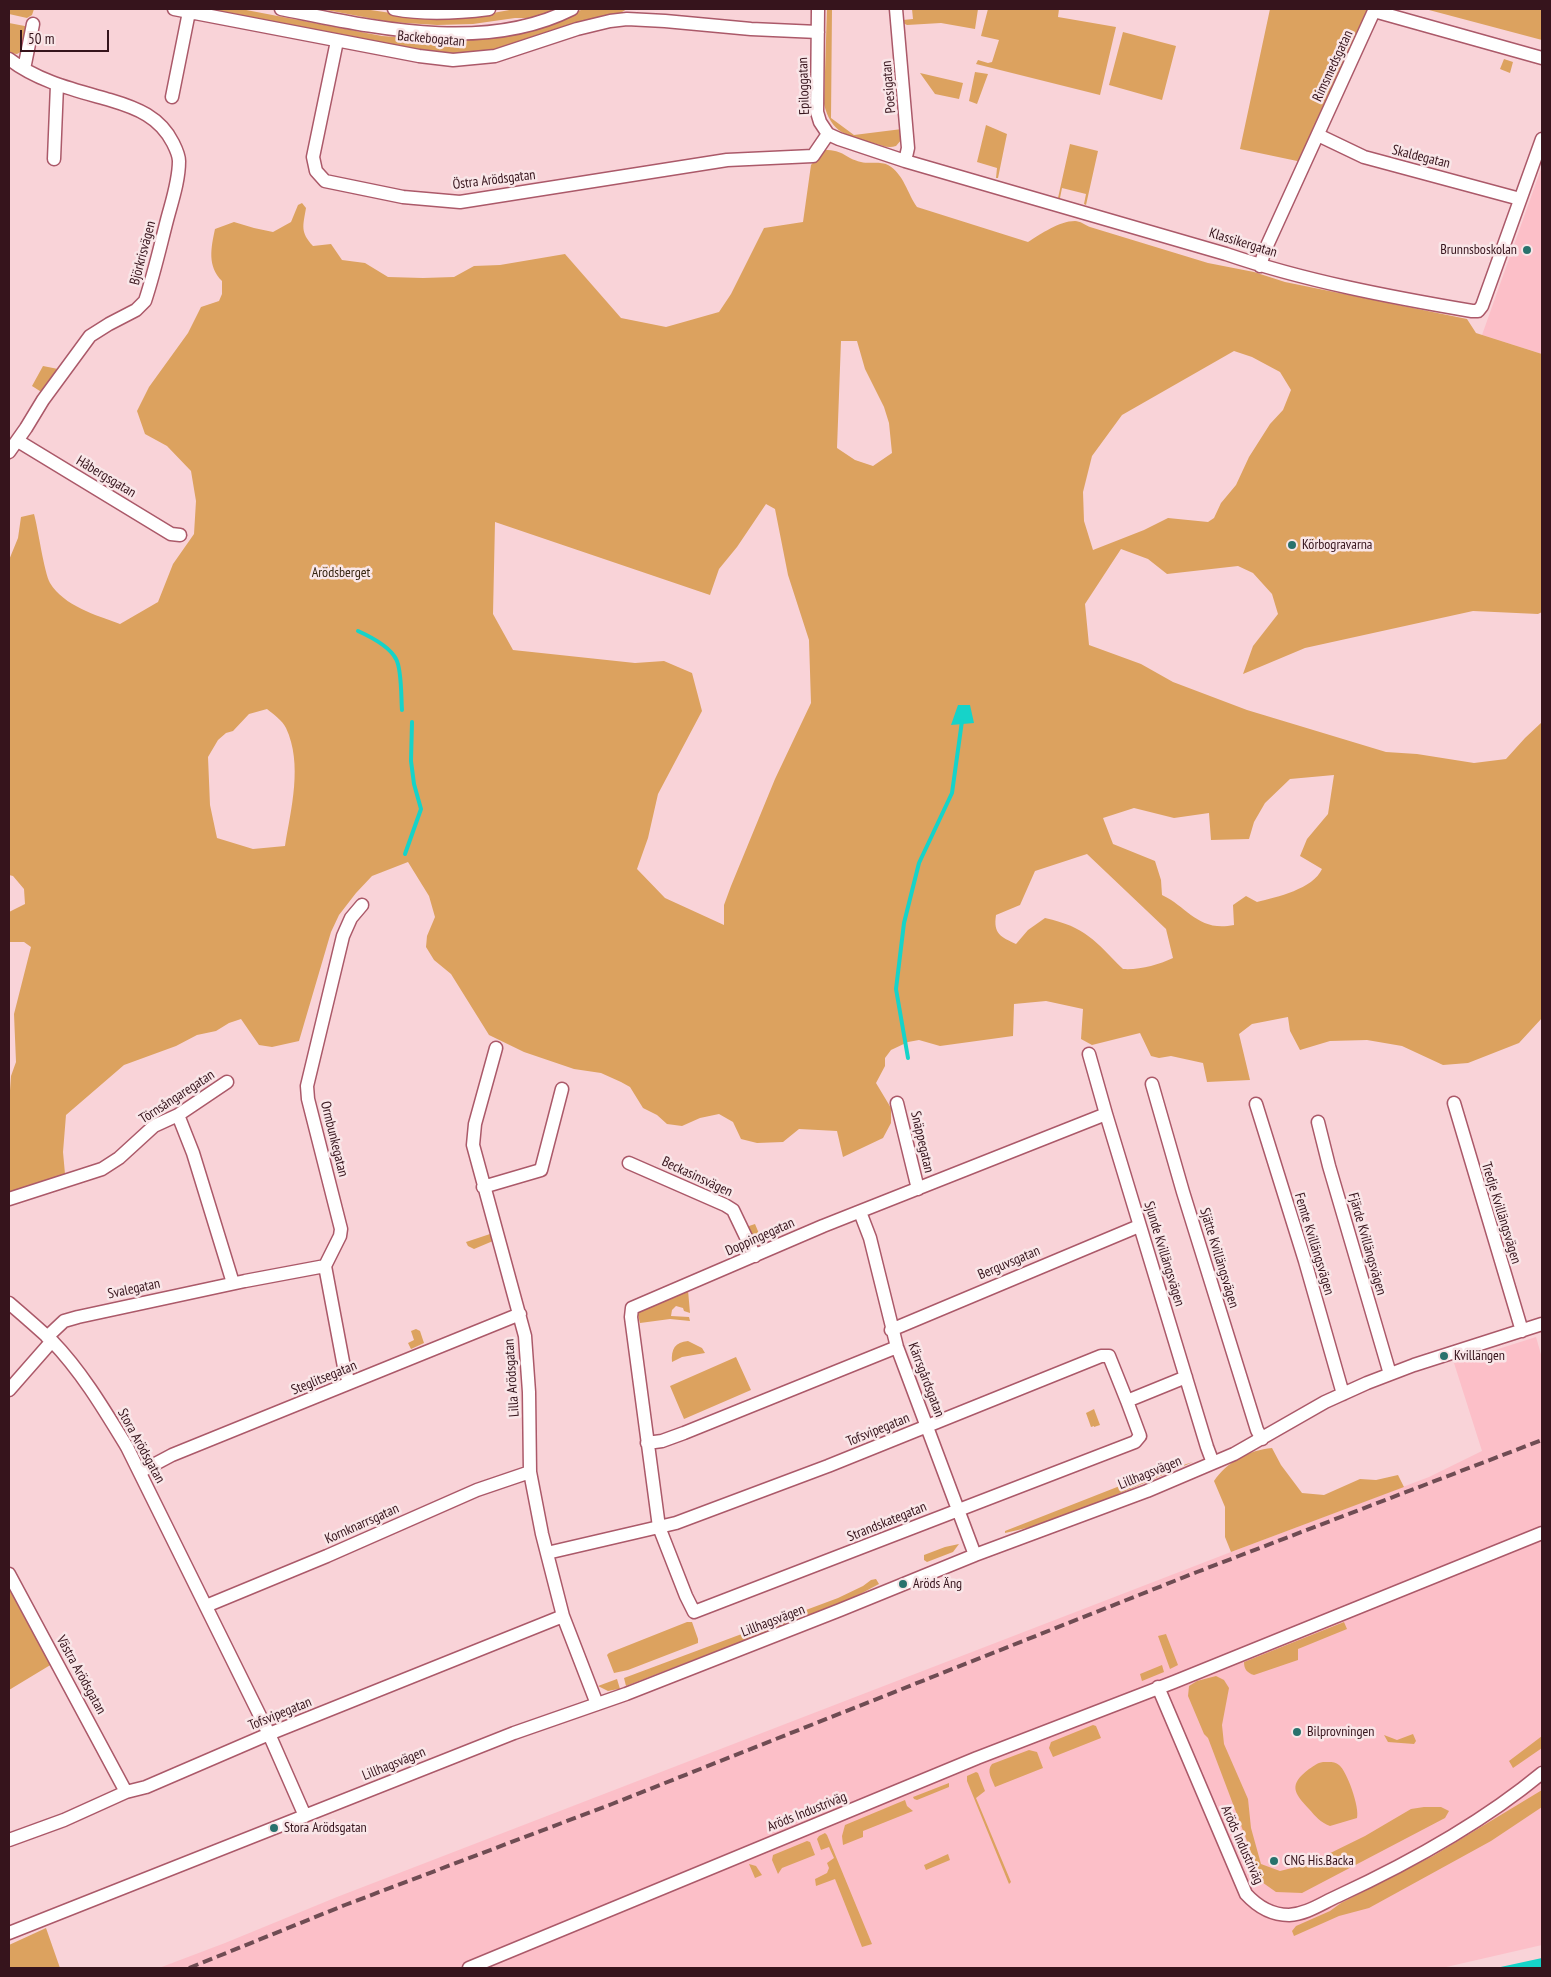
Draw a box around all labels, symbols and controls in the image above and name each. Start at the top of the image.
scale bar [22,20,111,52]
street label: Backebogatan [397,28,465,50]
street label: Rimsmedsgatan [1309,28,1357,104]
text: 50 m [28,29,54,48]
street label: Epiloggatan [795,57,813,115]
street label: Poesigatan [878,60,900,114]
street label: Skaldegatan [1390,142,1452,172]
street label: Östra Arödsgatan [452,167,536,193]
street label: Björkrisvägen [126,219,160,287]
street label: Klassikergatan [1207,225,1279,261]
place label: Brunnsboskolan [1440,242,1517,258]
marker: Brunnsboskolan [1521,244,1533,256]
street label: Håbergsgatan [73,453,139,501]
place label: Körbogravarna [1302,537,1372,553]
marker: Körbogravarna [1286,539,1298,551]
park label: Arödsberget [312,565,370,581]
street label: Törnsångaregatan [136,1067,218,1127]
street label: Ormbunkegatan [317,1100,351,1178]
street label: Snäppegatan [907,1109,937,1175]
street label: Beckasinsvägen [659,1153,735,1201]
street label: Tredje Kvillängsvägen [1478,1160,1524,1266]
street label: Femte Kvillängsvägen [1290,1191,1338,1297]
street label: Fjärde Kvillängsvägen [1344,1191,1390,1297]
street label: Sjunde Kvillängsvägen [1140,1199,1188,1309]
street label: Sjätte Kvillängsvägen [1196,1206,1242,1310]
street label: Doppingegatan [723,1214,797,1260]
street label: Berguvsgatan [975,1242,1043,1284]
street label: Svalegatan [106,1275,162,1303]
street label: Lilla Arödsgatan [501,1338,523,1418]
street label: Kärrsgårdsgatan [904,1340,948,1420]
place label: Kvillängen [1454,1348,1505,1364]
marker: Kvillängen [1438,1350,1450,1362]
street label: Steglitsegatan [289,1357,359,1399]
street label: Stora Arödsgatan [114,1406,168,1486]
street label: Tofsvipegatan [844,1410,912,1450]
street label: Lillhagsvägen [1116,1453,1184,1493]
street label: Strandskategatan [845,1498,929,1546]
street label: Kornknarrsgatan [322,1500,402,1548]
place label: Aröds Äng [913,1576,962,1592]
marker: Aröds Äng [897,1578,909,1590]
street label: Lillhagsvägen [739,1601,807,1641]
street label: Västra Arödsgatan [53,1633,109,1717]
street label: Tofsvipegatan [246,1694,314,1734]
place label: Bilprovningen [1307,1724,1374,1740]
marker: Bilprovningen [1291,1726,1303,1738]
street label: Lillhagsvägen [360,1744,428,1784]
street label: Aröds Industriväg [765,1788,849,1836]
street label: Aröds Industriväg [1217,1803,1267,1887]
place label: Stora Arödsgatan [284,1820,367,1836]
marker: Stora Arödsgatan [268,1822,280,1834]
place label: CNG His.Backa [1284,1853,1354,1869]
marker: CNG His.Backa [1268,1855,1280,1867]

